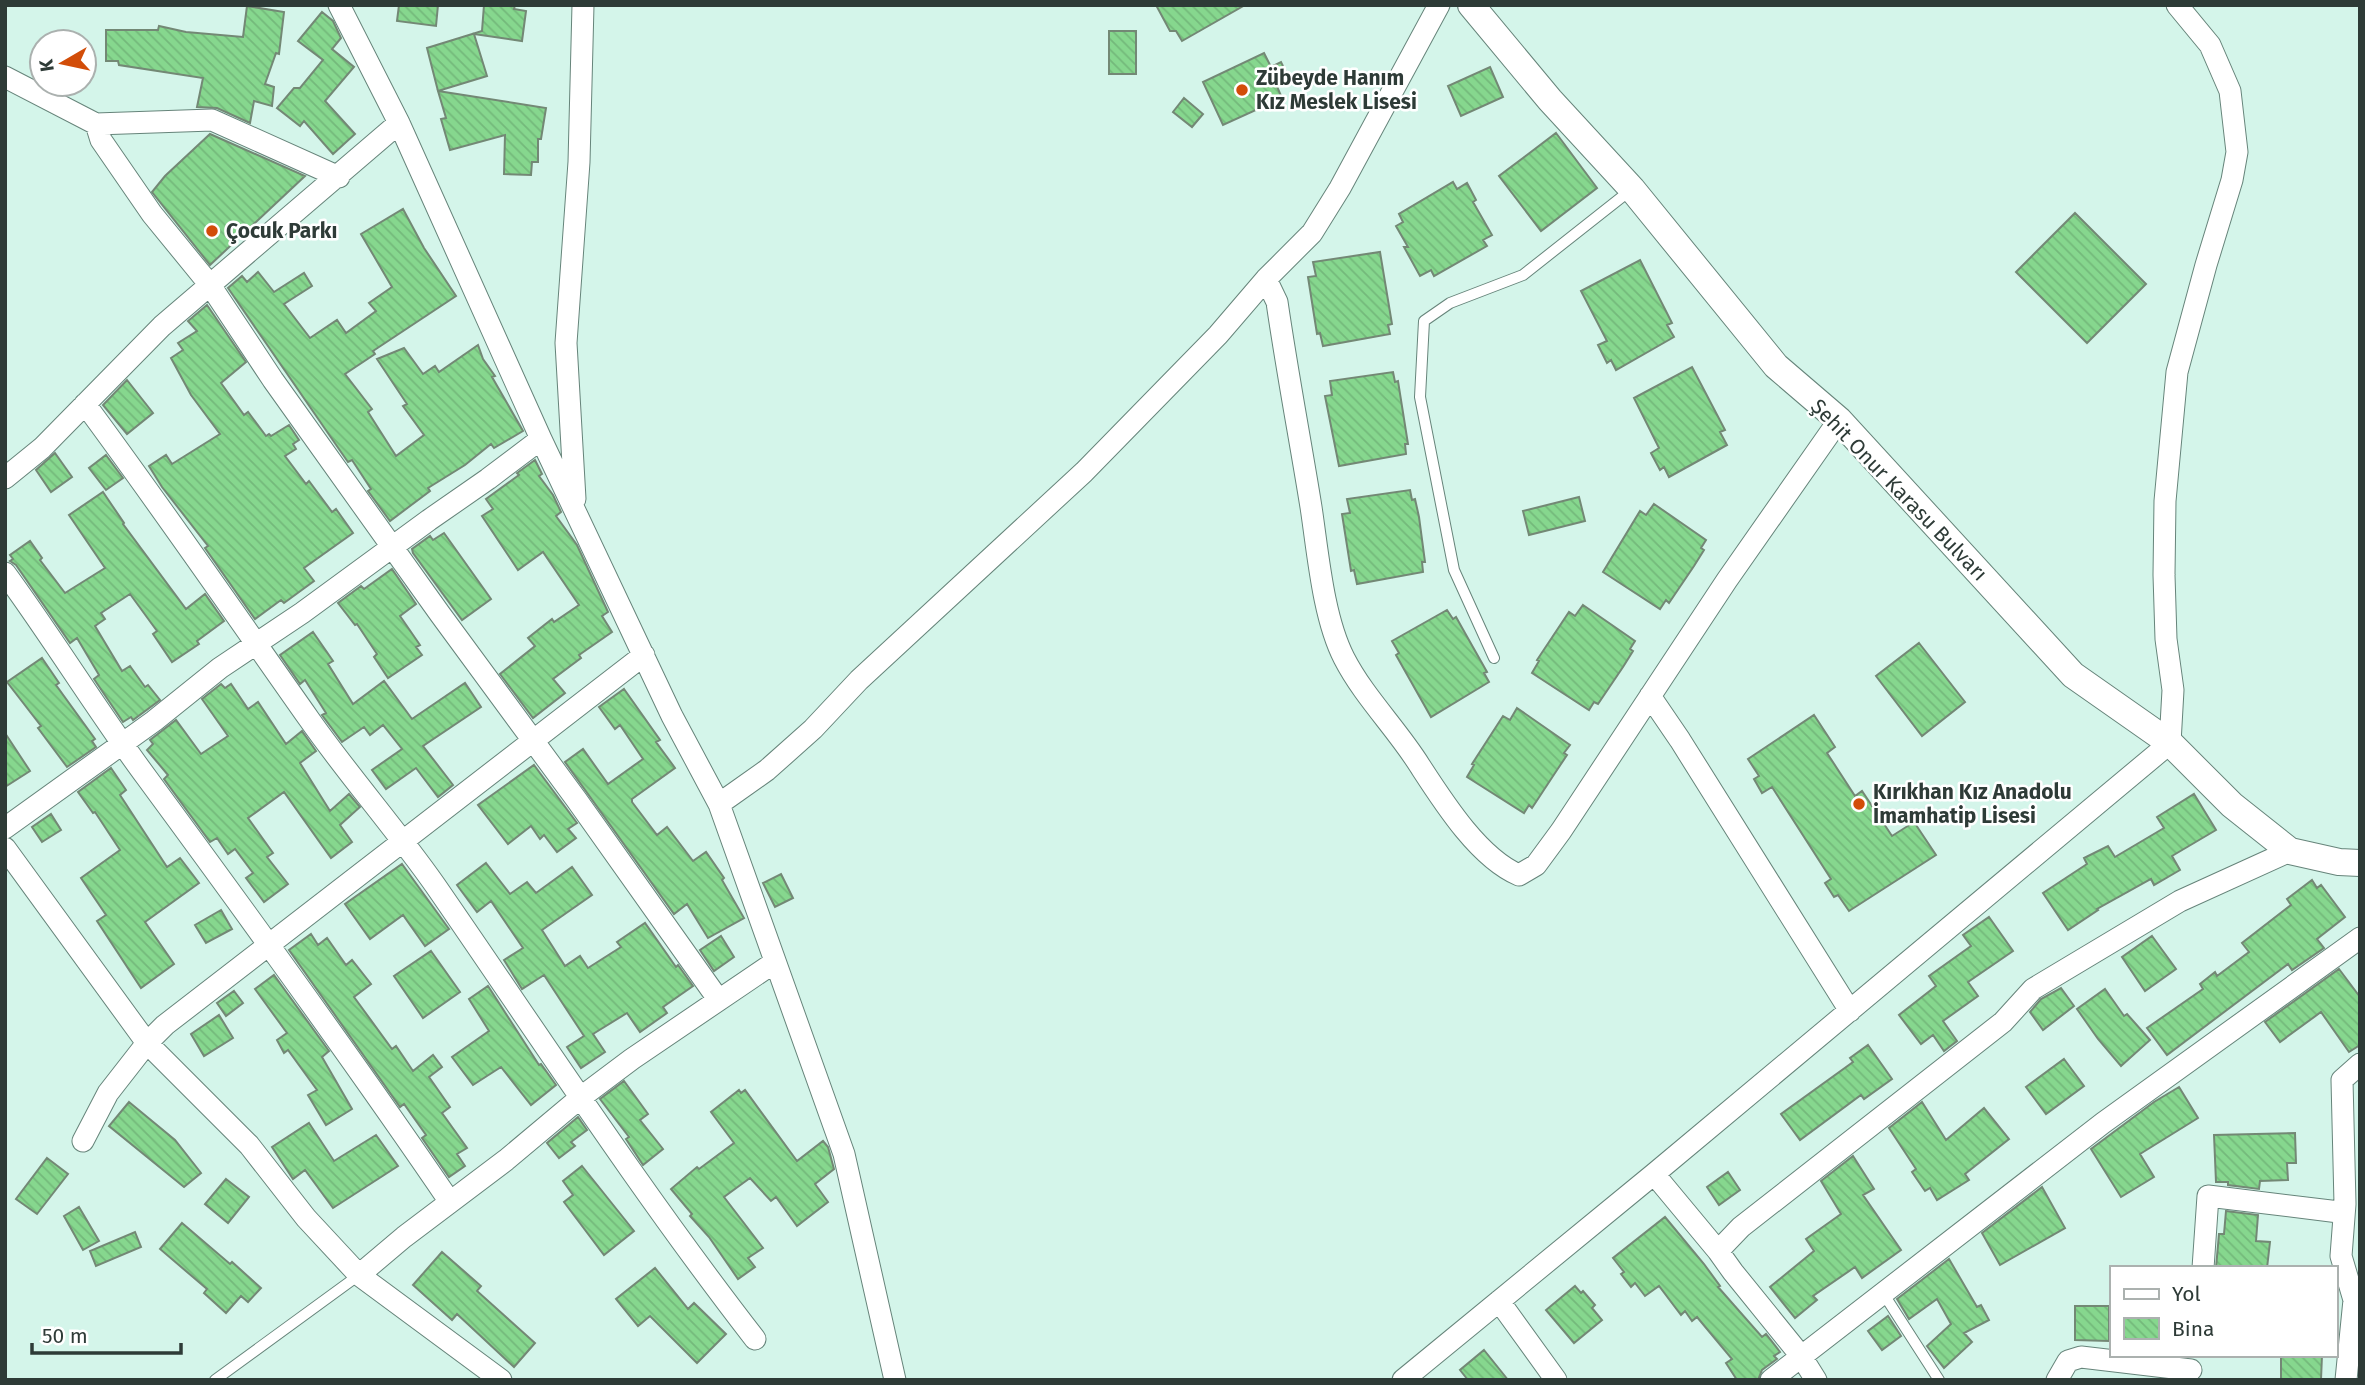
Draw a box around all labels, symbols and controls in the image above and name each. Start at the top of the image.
north arrow [28,28,98,98]
text: K [34,57,59,73]
place label: Zübeyde Hanım Kız Meslek Lisesi [1256,65,1417,115]
marker: Zübeyde Hanım Kız Meslek Lisesi [1234,82,1250,98]
place label: Çocuk Parkı [226,218,337,244]
marker: Çocuk Parkı [204,223,220,239]
street label: Şehit Onur Karasu Bulvarı [1805,393,1993,587]
place label: Kırıkhan Kız Anadolu İmamhatip Lisesi [1873,779,2072,829]
marker: Kırıkhan Kız Anadolu İmamhatip Lisesi [1851,796,1867,812]
legend [2110,1266,2337,1357]
text: Yol [2172,1281,2201,1307]
scale bar [32,1312,180,1356]
text: Bina [2172,1316,2214,1342]
text: 50 m [42,1323,88,1349]

